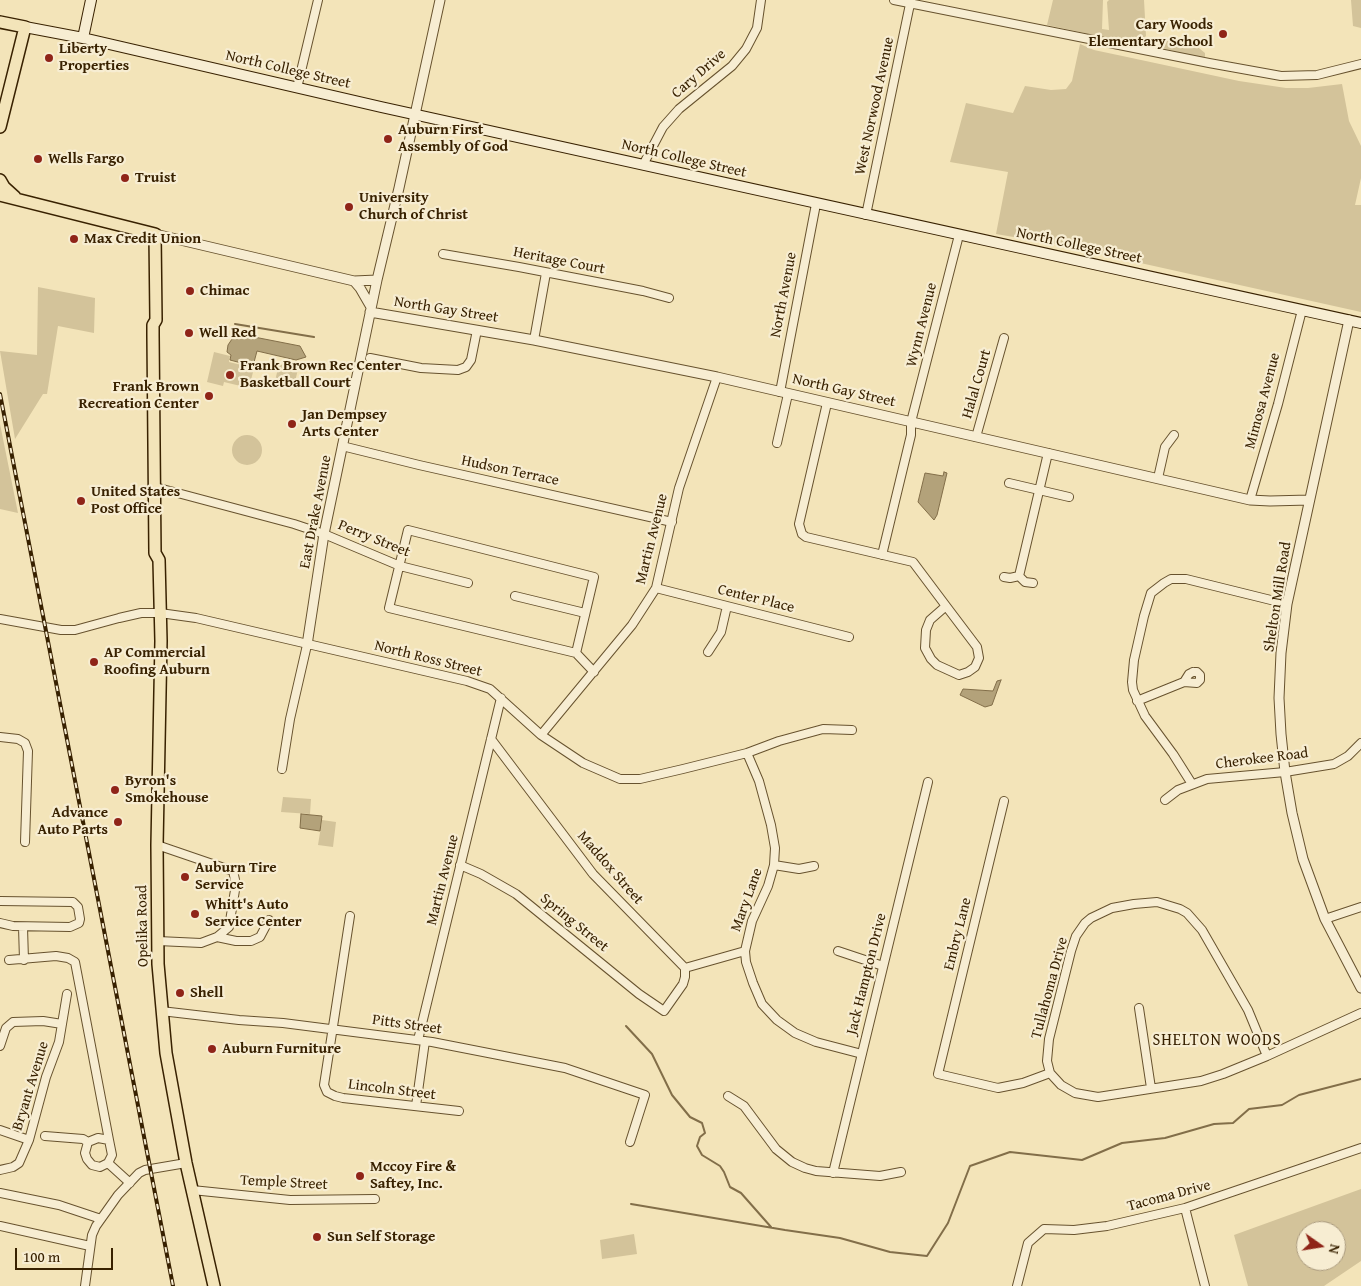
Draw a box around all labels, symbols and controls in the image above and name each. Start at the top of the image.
place label: Cary Woods Elementary School [1089,16,1213,51]
marker: Cary Woods Elementary School [1217,28,1229,40]
street label: West Norwood Avenue [852,35,898,177]
place label: Liberty Properties [59,40,129,75]
street label: Cary Drive [668,46,730,102]
street label: North College Street [224,47,352,93]
marker: Liberty Properties [43,52,55,64]
place label: Auburn First Assembly Of God [398,121,508,156]
marker: Auburn First Assembly Of God [382,133,394,145]
street label: North College Street [620,136,748,182]
place label: Wells Fargo [48,150,124,168]
marker: Wells Fargo [32,153,44,165]
place label: Truist [135,169,176,187]
marker: Truist [119,172,131,184]
place label: University Church of Christ [359,189,468,224]
marker: University Church of Christ [343,201,355,213]
street label: North College Street [1015,224,1143,268]
place label: Max Credit Union [84,230,201,248]
marker: Max Credit Union [68,233,80,245]
street label: Heritage Court [512,243,606,279]
street label: North Avenue [767,251,801,339]
street label: Wynn Avenue [903,281,941,369]
place label: Chimac [200,282,249,300]
marker: Chimac [184,285,196,297]
street label: North Gay Street [393,293,499,327]
place label: Well Red [199,324,256,342]
marker: Well Red [183,327,195,339]
street label: Halal Court [959,347,995,421]
street label: Mimosa Avenue [1242,351,1284,451]
place label: Frank Brown Rec Center Basketball Court [240,357,401,392]
marker: Frank Brown Rec Center Basketball Court [224,369,236,381]
street label: North Gay Street [791,370,897,412]
place label: Frank Brown Recreation Center [79,378,199,413]
marker: Frank Brown Recreation Center [203,390,215,402]
place label: Jan Dempsey Arts Center [302,406,387,441]
marker: Jan Dempsey Arts Center [286,418,298,430]
street label: Hudson Terrace [460,452,560,490]
street label: East Drake Avenue [296,454,336,570]
place label: United States Post Office [91,483,180,518]
street label: Martin Avenue [632,492,672,586]
marker: United States Post Office [75,495,87,507]
street label: Perry Street [335,516,413,562]
street label: Shelton Mill Road [1260,541,1296,653]
street label: Center Place [716,581,796,617]
street label: North Ross Street [372,637,484,681]
place label: AP Commercial Roofing Auburn [104,644,210,679]
marker: AP Commercial Roofing Auburn [88,656,100,668]
street label: Cherokee Road [1215,744,1309,774]
place label: Byron's Smokehouse [125,772,209,807]
marker: Byron's Smokehouse [109,784,121,796]
place label: Advance Auto Parts [37,804,108,839]
marker: Advance Auto Parts [112,816,124,828]
street label: Maddox Street [573,828,647,908]
street label: Martin Avenue [423,833,463,927]
place label: Auburn Tire Service [195,859,277,894]
street label: Mary Lane [727,866,767,934]
marker: Auburn Tire Service [179,871,191,883]
street label: Opelika Road [133,885,153,967]
street label: Spring Street [536,890,612,956]
place label: Whitt's Auto Service Center [205,896,302,931]
street label: Embry Lane [940,896,976,972]
marker: Whitt's Auto Service Center [189,908,201,920]
street label: Jack Hampton Drive [843,911,891,1037]
street label: Tullahoma Drive [1028,935,1072,1041]
place label: Shell [190,984,223,1002]
marker: Shell [174,987,186,999]
street label: Pitts Street [371,1011,443,1039]
district label: SHELTON WOODS [1151,1031,1283,1051]
street label: Bryant Avenue [9,1039,53,1133]
place label: Auburn Furniture [222,1040,341,1058]
marker: Auburn Furniture [206,1043,218,1055]
street label: Lincoln Street [347,1076,437,1104]
place label: Mccoy Fire & Saftey, Inc. [370,1158,456,1193]
marker: Mccoy Fire & Saftey, Inc. [354,1170,366,1182]
street label: Temple Street [240,1172,328,1194]
street label: Tacoma Drive [1125,1176,1213,1216]
north arrow [1296,1221,1346,1271]
place label: Sun Self Storage [327,1228,435,1246]
marker: Sun Self Storage [311,1231,323,1243]
scale bar [18,1238,115,1270]
text: N [1324,1242,1345,1256]
text: 100 m [23,1246,60,1267]

